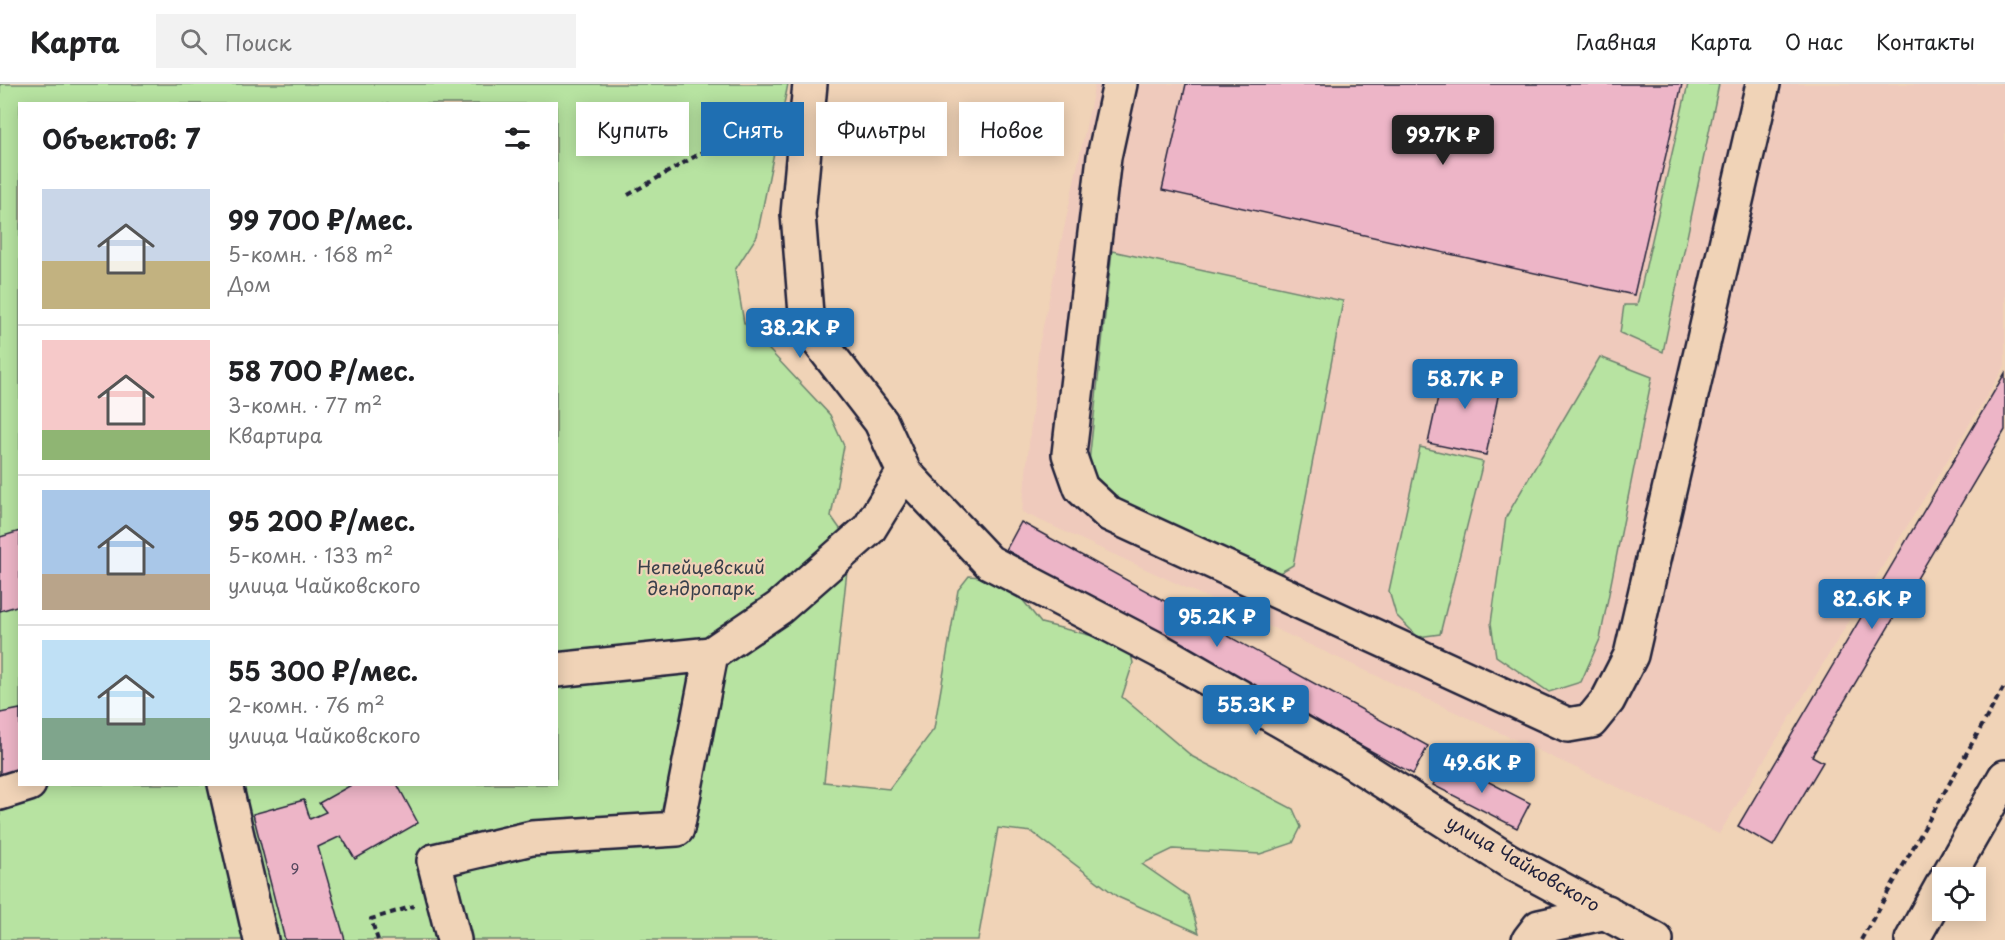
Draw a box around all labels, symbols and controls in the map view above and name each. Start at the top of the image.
search box [156,14,576,68]
text: Карта [30,20,120,63]
icon: search [177,25,210,58]
text: Поиск [225,25,292,58]
text: Главная [1576,25,1657,57]
text: Карта [1690,25,1752,57]
text: О нас [1785,25,1843,57]
text: Контакты [1876,25,1975,57]
chip: Купить [576,102,689,156]
chip: Снять [701,102,804,156]
chip: Фильтры [816,102,947,156]
chip: Новое [959,102,1064,156]
pin: 99.7K ₽ [1388,115,1498,166]
text: Объектов: 7 [42,119,200,158]
text: 99.7K ₽ [1406,119,1480,149]
icon: filters [501,122,534,155]
text: 99 700 ₽/мес. [228,200,413,239]
icon: home [90,213,162,285]
text: 5-комн. · 168 m² [228,239,393,269]
text: Дом [228,269,271,299]
pin: 38.2K ₽ [745,308,855,359]
text: 38.2K ₽ [760,312,840,342]
text: 58 700 ₽/мес. [228,351,415,390]
pin: 58.7K ₽ [1410,359,1520,410]
text: 58.7K ₽ [1427,363,1503,393]
icon: home [90,364,162,436]
text: 3-комн. · 77 m² [228,390,382,420]
text: Квартира [228,420,322,450]
text: 95 200 ₽/мес. [228,501,415,540]
icon: home [90,514,162,586]
text: 5-комн. · 133 m² [228,540,393,570]
park label: Непейцевский дендропарк [637,553,765,601]
text: улица Чайковского [228,570,421,600]
pin: 82.6K ₽ [1817,579,1927,630]
text: 82.6K ₽ [1832,583,1912,613]
pin: 95.2K ₽ [1162,597,1272,648]
text: 95.2K ₽ [1178,601,1256,631]
text: 55 300 ₽/мес. [228,651,418,690]
icon: home [90,664,162,736]
pin: 55.3K ₽ [1201,685,1311,736]
text: 55.3K ₽ [1217,689,1295,719]
text: 2-комн. · 76 m² [228,690,385,720]
text: улица Чайковского [228,720,421,750]
pin: 49.6K ₽ [1427,743,1537,794]
text: 49.6K ₽ [1443,747,1521,777]
street label: улица Чайковского [1442,808,1606,918]
house number: 9 [291,856,299,879]
map controls [1932,867,1986,921]
button: locate [1932,867,1986,921]

